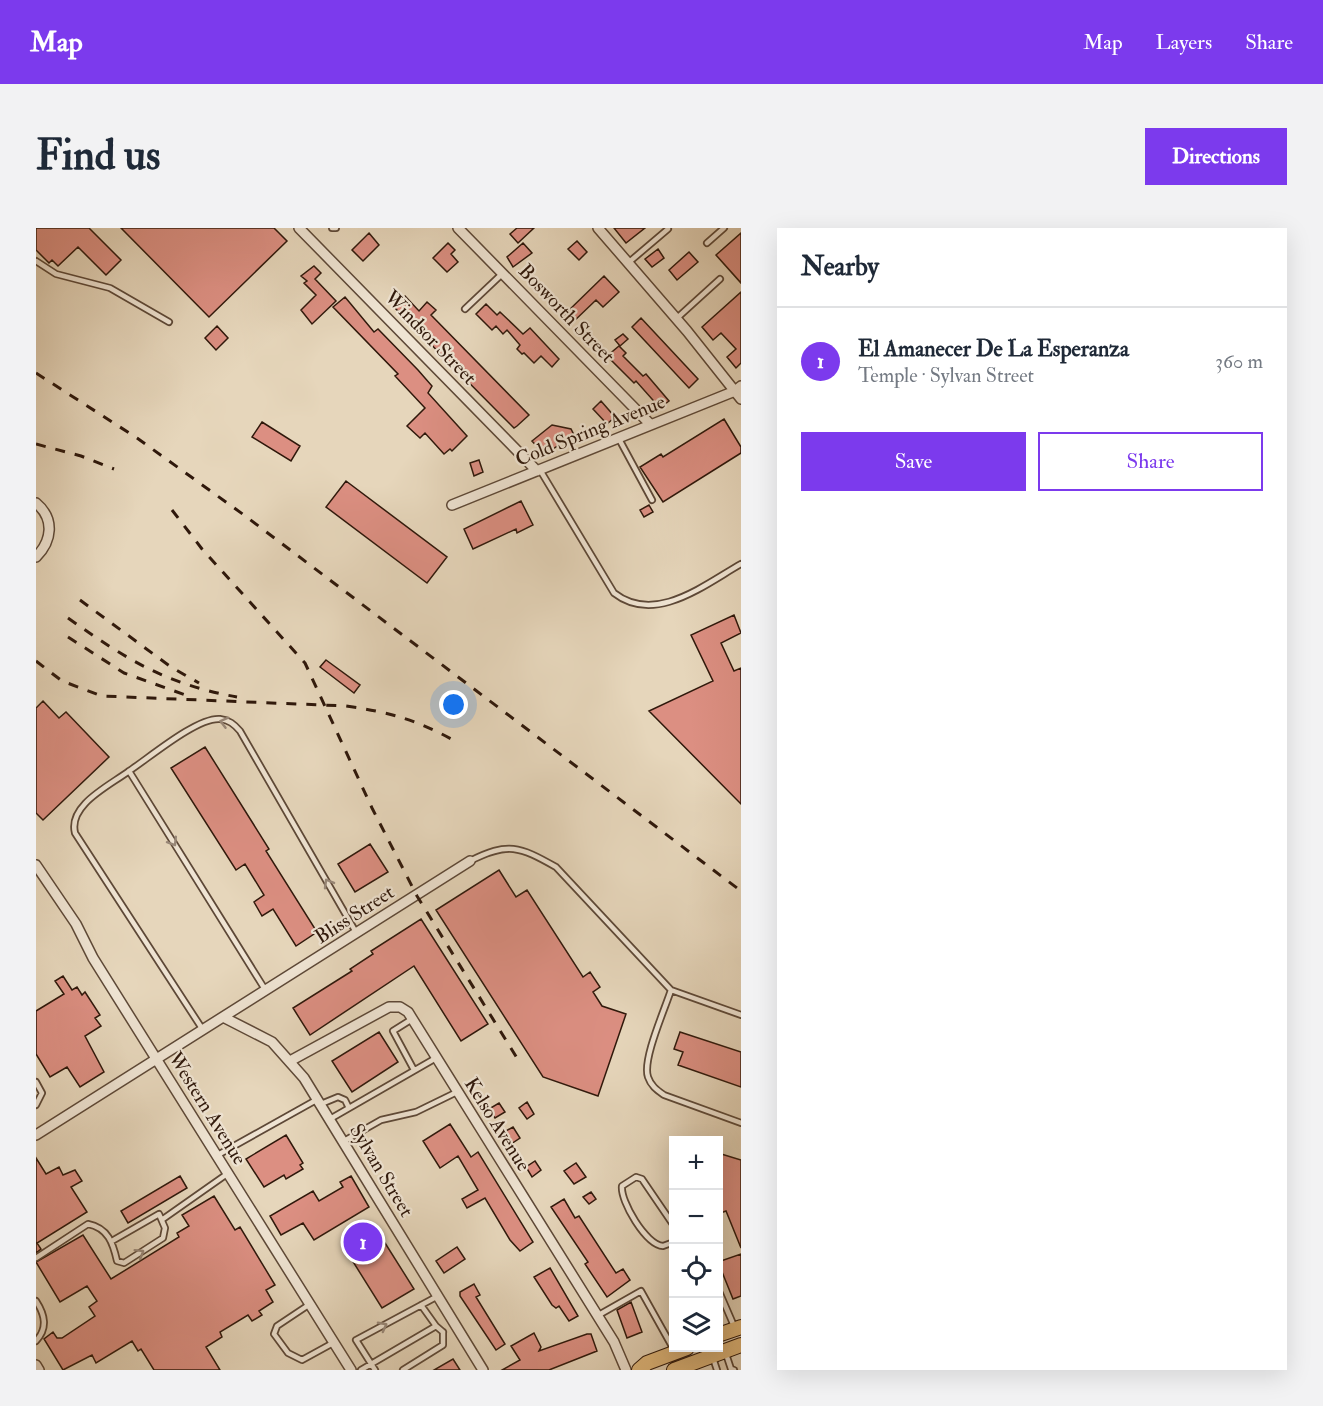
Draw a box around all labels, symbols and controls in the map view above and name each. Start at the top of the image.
text: Map [30,25,83,60]
text: Map [1083,29,1123,56]
text: Layers [1156,29,1212,56]
text: Share [1245,29,1293,56]
button: Directions [1145,128,1287,185]
text: Find us [36,130,160,182]
text: Nearby [801,251,879,283]
street label: Bosworth Street [513,259,621,369]
street label: Windsor Street [379,284,482,390]
text: El Amanecer De La Esperanza [858,335,1129,363]
text: 1 [817,349,824,374]
text: 360 m [1215,349,1263,374]
text: Temple · Sylvan Street [858,363,1034,388]
street label: Cold Spring Avenue [512,389,669,473]
button: Save [801,432,1026,491]
button: Share [1038,432,1263,491]
your location [439,690,468,719]
one-way arrow [219,716,229,729]
one-way arrow [166,836,178,846]
street label: Bliss Street [310,879,399,949]
one-way arrow [324,879,335,889]
street label: Western Avenue [162,1046,252,1169]
street label: Kelso Avenue [459,1073,536,1176]
street label: Sylvan Street [344,1119,419,1222]
map controls [669,1136,723,1352]
button: + [669,1136,723,1190]
button: − [669,1190,723,1244]
pin: 1 [344,1220,382,1264]
button: locate [669,1244,723,1298]
one-way arrow [134,1248,144,1260]
button: layers [669,1298,723,1352]
one-way arrow [376,1322,387,1333]

